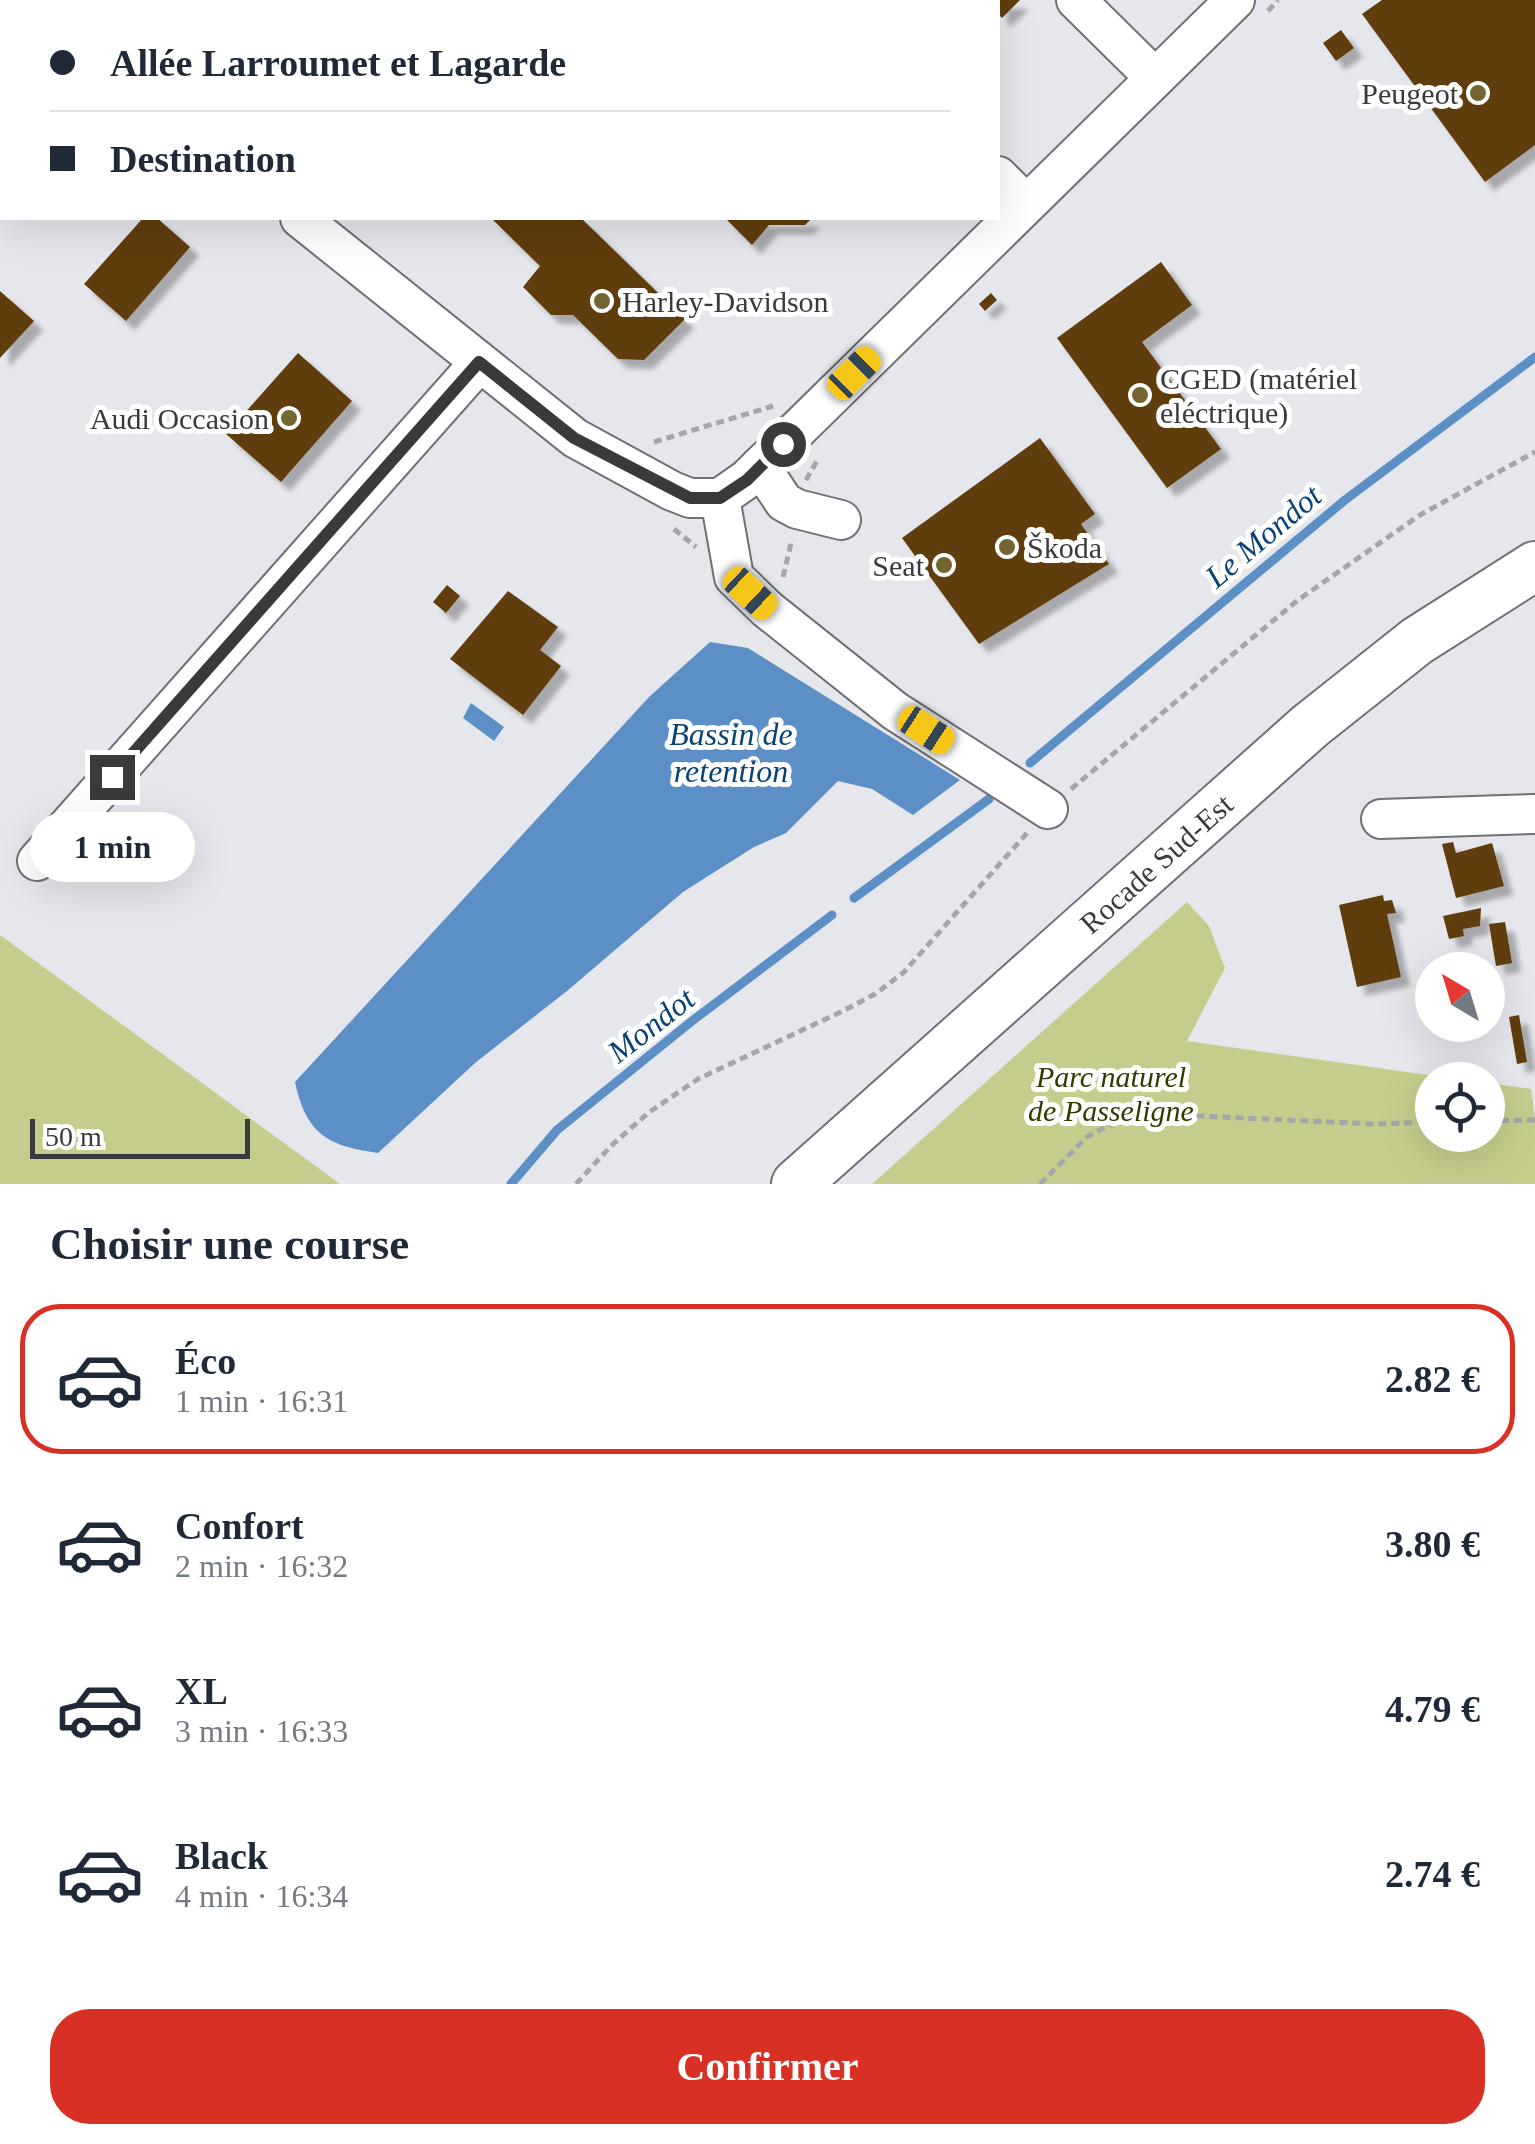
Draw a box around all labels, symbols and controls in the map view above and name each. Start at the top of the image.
text: Allée Larroumet et Lagarde [110,42,566,84]
place label: Peugeot [1361,77,1459,110]
marker: Peugeot [1467,82,1489,104]
text: Destination [110,138,296,180]
place label: Harley-Davidson [622,285,829,318]
marker: Harley-Davidson [591,290,613,312]
car [822,341,886,405]
place label: CGED (matériel eléctrique) [1160,362,1357,430]
marker: CGED (matériel eléctrique) [1129,384,1151,406]
place label: Audi Occasion [90,402,269,435]
marker: Audi Occasion [278,407,300,429]
route start [761,422,806,467]
water label: Le Mondot [1197,477,1329,595]
place label: Škoda [1027,531,1102,564]
marker: Škoda [996,536,1018,558]
place label: Seat [872,549,925,582]
marker: Seat [933,554,955,576]
car [718,562,782,624]
car [893,701,959,759]
water label: Bassin de retention [669,716,793,789]
route end [90,755,135,800]
street label: Rocade Sud-Est [1073,787,1239,940]
callout: 1 min [29,812,194,882]
text: 1 min [74,829,151,865]
north arrow [1415,952,1505,1042]
map controls [1415,952,1505,1152]
water label: Mondot [600,979,702,1070]
park label: Parc naturel de Passeligne [1028,1060,1194,1127]
button: locate [1415,1062,1505,1152]
scale bar [30,1114,250,1158]
text: 50 m [45,1121,102,1152]
text: Choisir une course [50,1219,409,1269]
icon: car [55,1334,145,1424]
text: Éco [175,1340,236,1382]
text: 2.82 € [1385,1358,1480,1400]
text: 1 min · 16:31 [175,1383,348,1419]
icon: car [55,1499,145,1589]
text: Confort [175,1505,304,1547]
text: 3.80 € [1385,1523,1480,1565]
text: 2 min · 16:32 [175,1548,348,1584]
icon: car [55,1664,145,1754]
text: XL [175,1670,228,1712]
text: 4.79 € [1385,1688,1480,1730]
text: 3 min · 16:33 [175,1713,348,1749]
icon: car [55,1829,145,1919]
text: Black [175,1835,268,1877]
text: 2.74 € [1385,1853,1480,1895]
text: 4 min · 16:34 [175,1878,348,1914]
button: Confirmer [50,2009,1485,2124]

